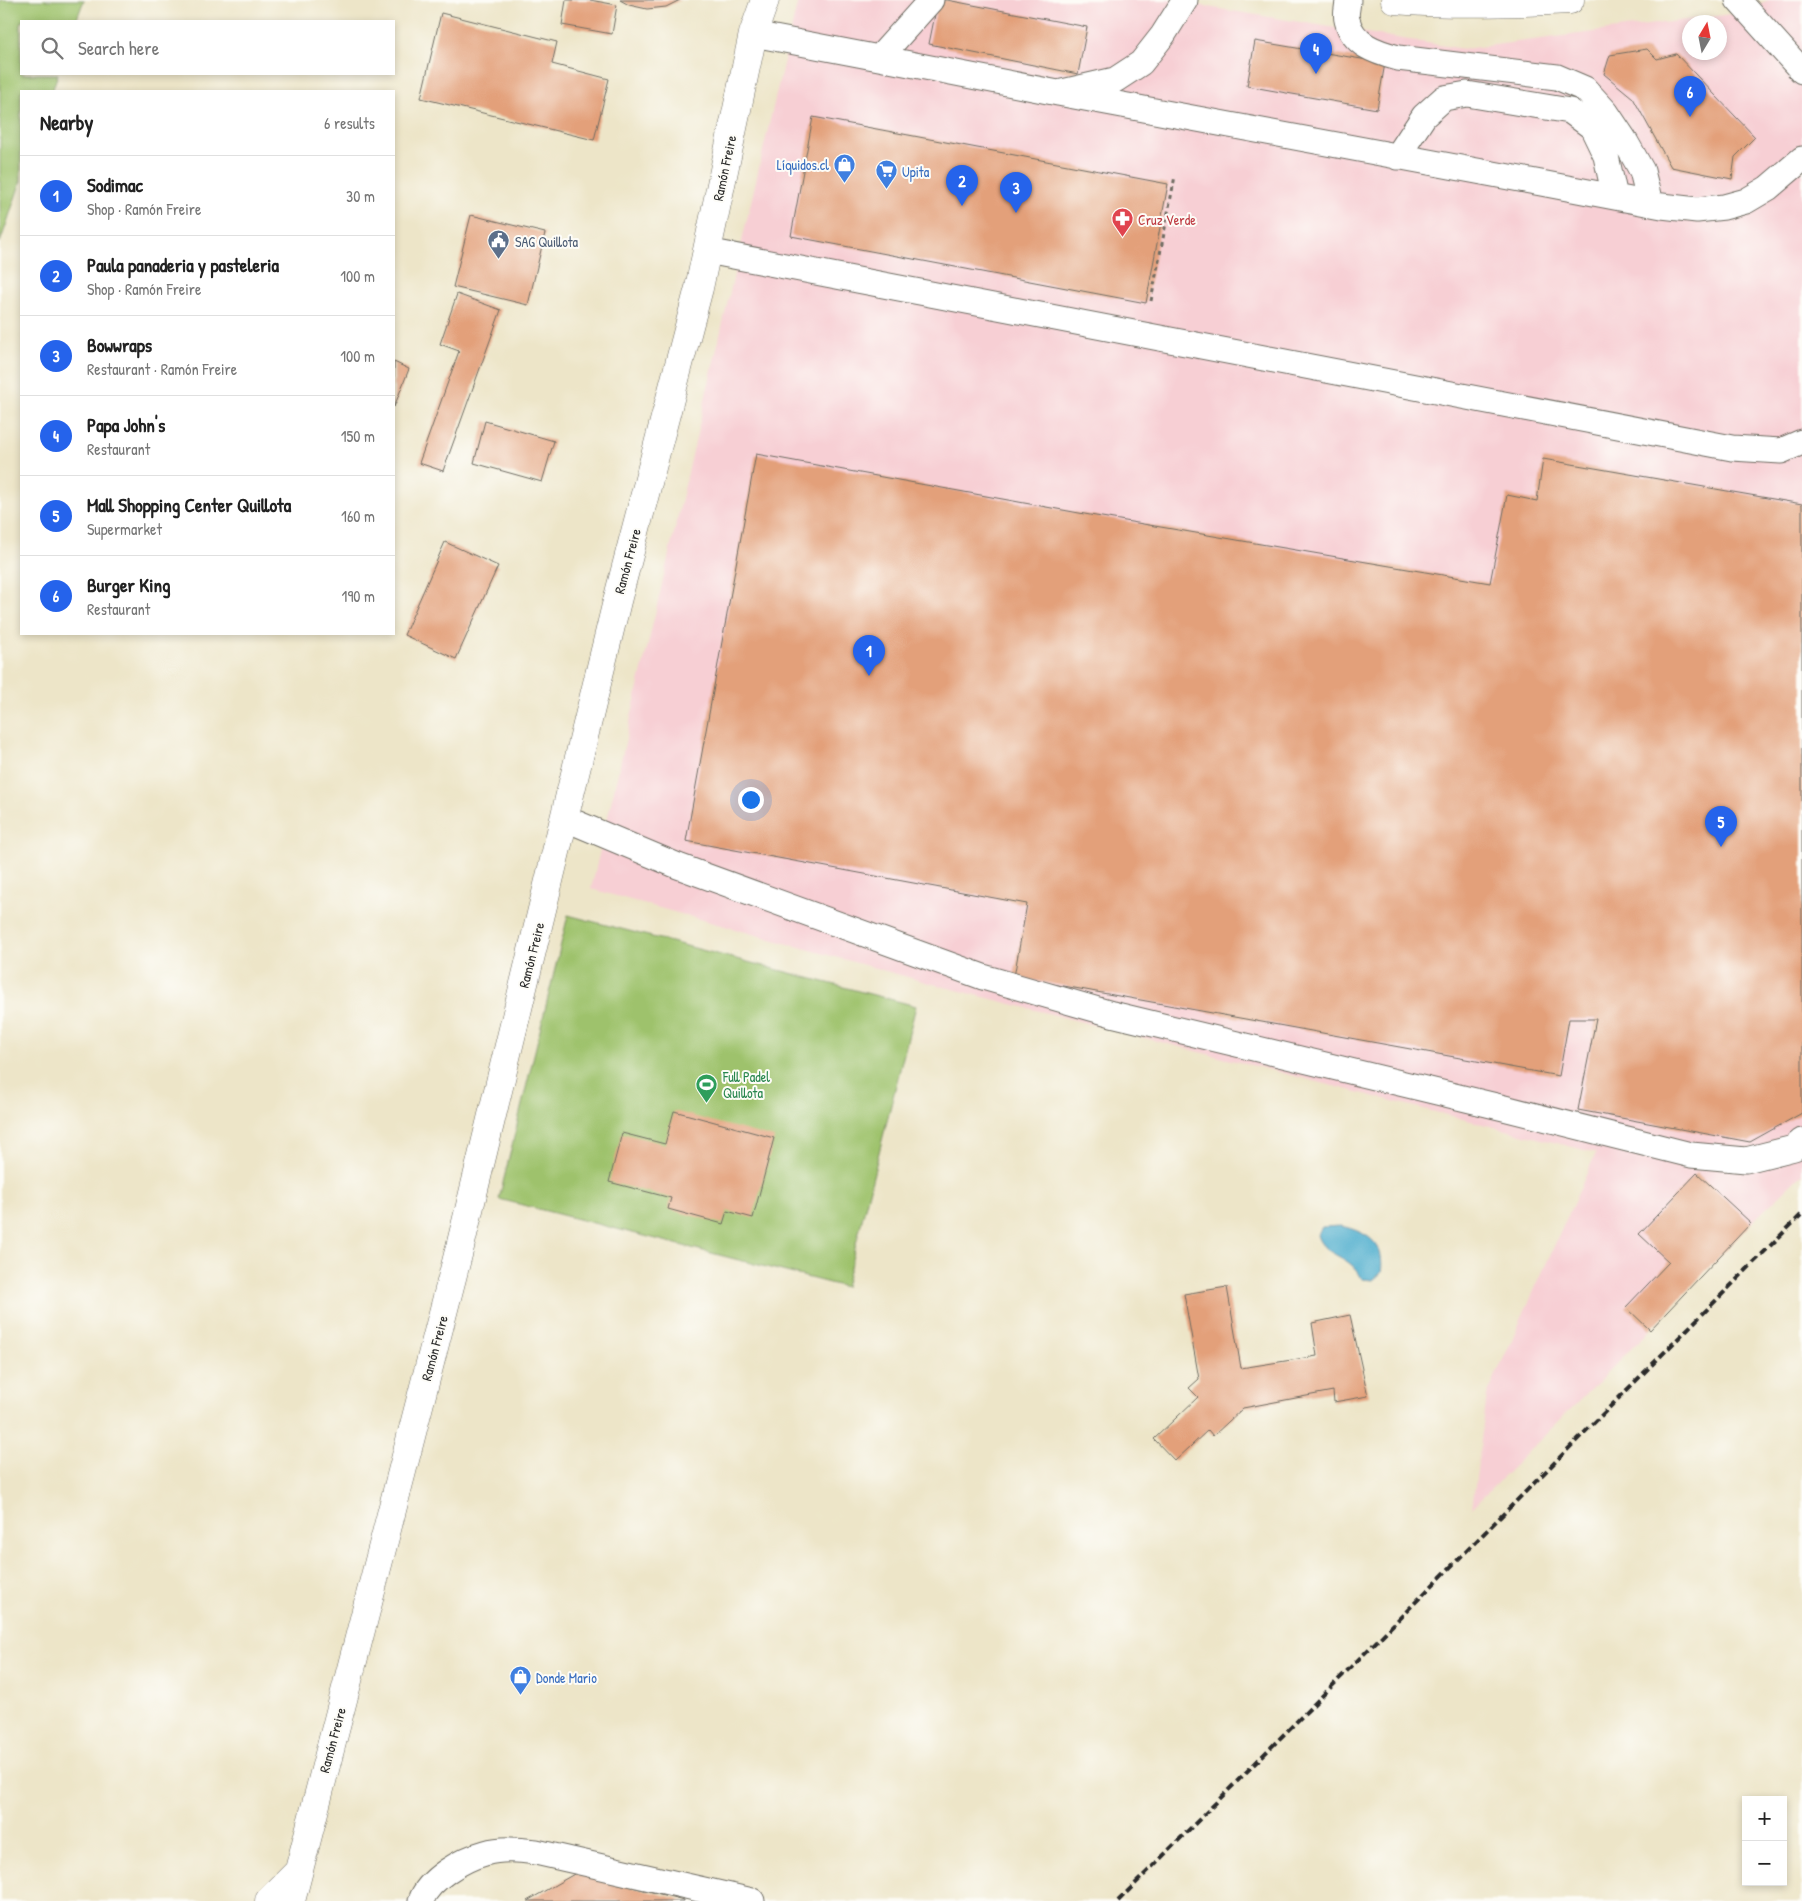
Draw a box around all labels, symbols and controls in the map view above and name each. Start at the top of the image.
north arrow [1682,15,1727,60]
search box [20,20,395,75]
pin: 4 [1300,33,1332,74]
icon: search [38,34,66,62]
text: Search here [78,35,159,61]
pin: 6 [1674,76,1706,117]
text: Nearby [40,108,93,137]
text: 6 results [324,112,375,134]
street label: Ramón Freire [708,133,740,203]
shop icon: Líquidos.cl [833,152,857,183]
place label: Líquidos.cl [777,155,829,175]
supermarket icon: Upita [874,159,898,190]
place label: Upita [902,162,930,182]
pin: 2 [946,165,978,206]
text: Sodimac [87,172,143,198]
pin: 3 [1000,172,1032,213]
text: 1 [53,185,59,207]
text: 30 m [346,185,375,207]
text: Shop · Ramón Freire [87,198,201,220]
pharmacy icon: Cruz Verde [1110,207,1134,238]
place label: Cruz Verde [1138,210,1196,229]
public building icon: SAG Quillota [487,229,511,260]
place label: SAG Quillota [515,232,579,251]
text: Paula panaderia y pasteleria [87,252,279,278]
text: 2 [52,265,60,287]
text: 100 m [340,265,375,287]
text: Shop · Ramón Freire [87,278,201,300]
text: Bowwraps [87,332,152,358]
text: 3 [52,345,60,367]
text: 100 m [340,345,375,367]
text: Restaurant · Ramón Freire [87,358,237,380]
text: Papa John's [87,412,165,438]
text: 4 [53,425,59,447]
text: 150 m [341,425,375,447]
text: Restaurant [87,438,150,460]
text: Mall Shopping Center Quillota [87,492,291,518]
text: 5 [53,505,59,527]
text: 160 m [341,505,375,527]
text: Supermarket [87,518,162,540]
street label: Ramón Freire [609,526,645,596]
text: Burger King [87,572,171,598]
text: 6 [53,585,59,607]
text: 190 m [342,585,375,607]
text: Restaurant [87,598,150,620]
pin: 1 [853,635,885,676]
your location [738,787,764,813]
pin: 5 [1705,806,1737,847]
street label: Ramón Freire [514,920,548,990]
place label: Full Padel Quillota [722,1067,770,1102]
sports icon: Full Padel Quillota [695,1072,719,1103]
street label: Ramón Freire [416,1313,452,1383]
shop icon: Donde Mario [508,1665,532,1696]
place label: Donde Mario [536,1668,597,1687]
street label: Ramón Freire [314,1705,350,1775]
map controls [1742,1796,1787,1886]
button: + [1742,1796,1787,1841]
button: − [1742,1841,1787,1886]

